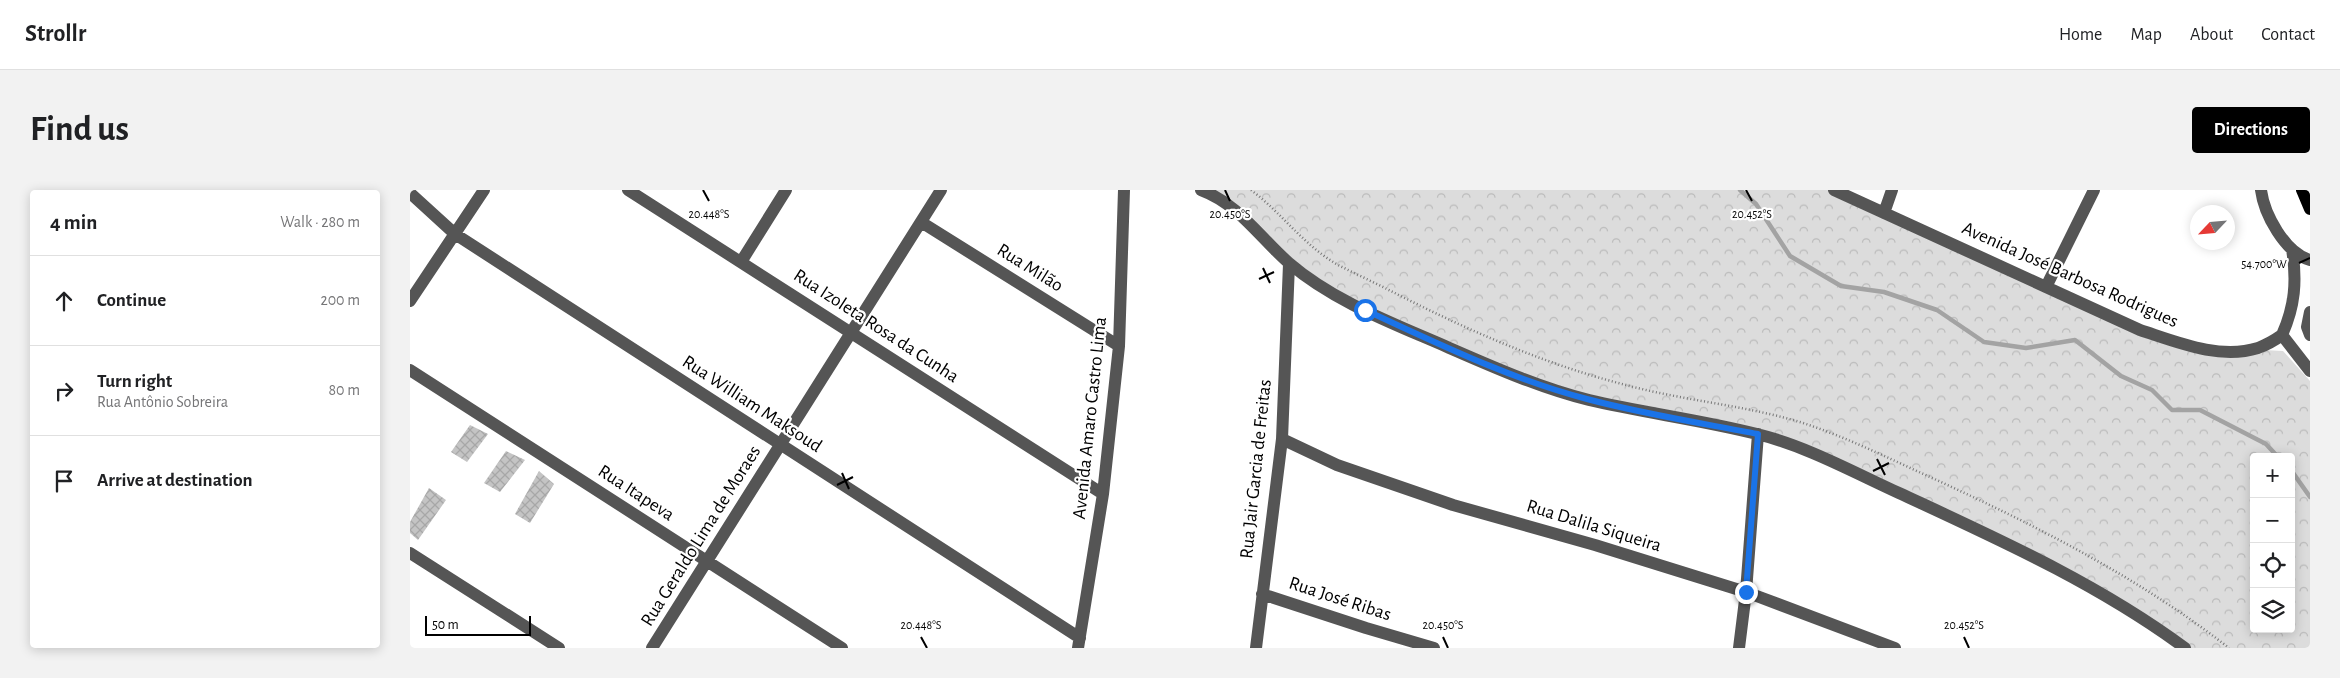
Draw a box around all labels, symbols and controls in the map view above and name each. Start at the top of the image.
text: Strollr [25,22,86,46]
text: Home [2059,26,2102,44]
text: Map [2130,26,2162,44]
text: About [2190,26,2233,44]
text: Contact [2261,26,2315,44]
button: Directions [2192,107,2310,153]
text: Find us [30,112,129,147]
north arrow [2190,205,2235,250]
text: 20.448°S [689,208,730,220]
text: 20.450°S [1210,208,1251,220]
text: 20.452°S [1732,208,1772,220]
text: 4 min [50,212,97,233]
text: Walk · 280 m [280,214,360,230]
street label: Avenida José Barbosa Rodrigues [1959,219,2181,331]
street label: Rua Milão [994,240,1066,296]
text: 54.700°W [2241,258,2287,270]
street label: Rua Izoleta Rosa da Cunha [790,266,962,387]
icon: ahead [50,287,78,315]
text: Continue [97,291,166,310]
text: 200 m [320,292,360,308]
route start [1354,299,1377,322]
street label: Avenida Amaro Castro Lima [1070,316,1110,520]
street label: Rua William Maksoud [679,352,825,456]
text: Turn right [97,372,172,391]
icon: right [50,377,78,405]
street label: Rua Jair Garcia de Freitas [1237,378,1275,560]
text: 80 m [329,382,360,398]
text: Rua Antônio Sobreira [97,394,228,410]
street label: Rua Geraldo Lima de Moraes [638,442,764,630]
map controls [2250,453,2295,633]
button: + [2250,453,2295,498]
street label: Rua Itapeva [595,461,678,525]
icon: arrive [50,467,78,495]
text: Arrive at destination [97,471,253,490]
street label: Rua Dalila Siqueira [1524,496,1664,556]
button: − [2250,498,2295,543]
button: locate [2250,543,2295,588]
street label: Rua José Ribas [1287,574,1393,624]
route end [1735,581,1758,604]
button: layers [2250,588,2295,633]
scale bar [425,613,531,636]
text: 50 m [432,618,459,632]
text: 20.448°S [901,619,942,631]
text: 20.450°S [1423,619,1464,631]
text: 20.452°S [1944,619,1984,631]

